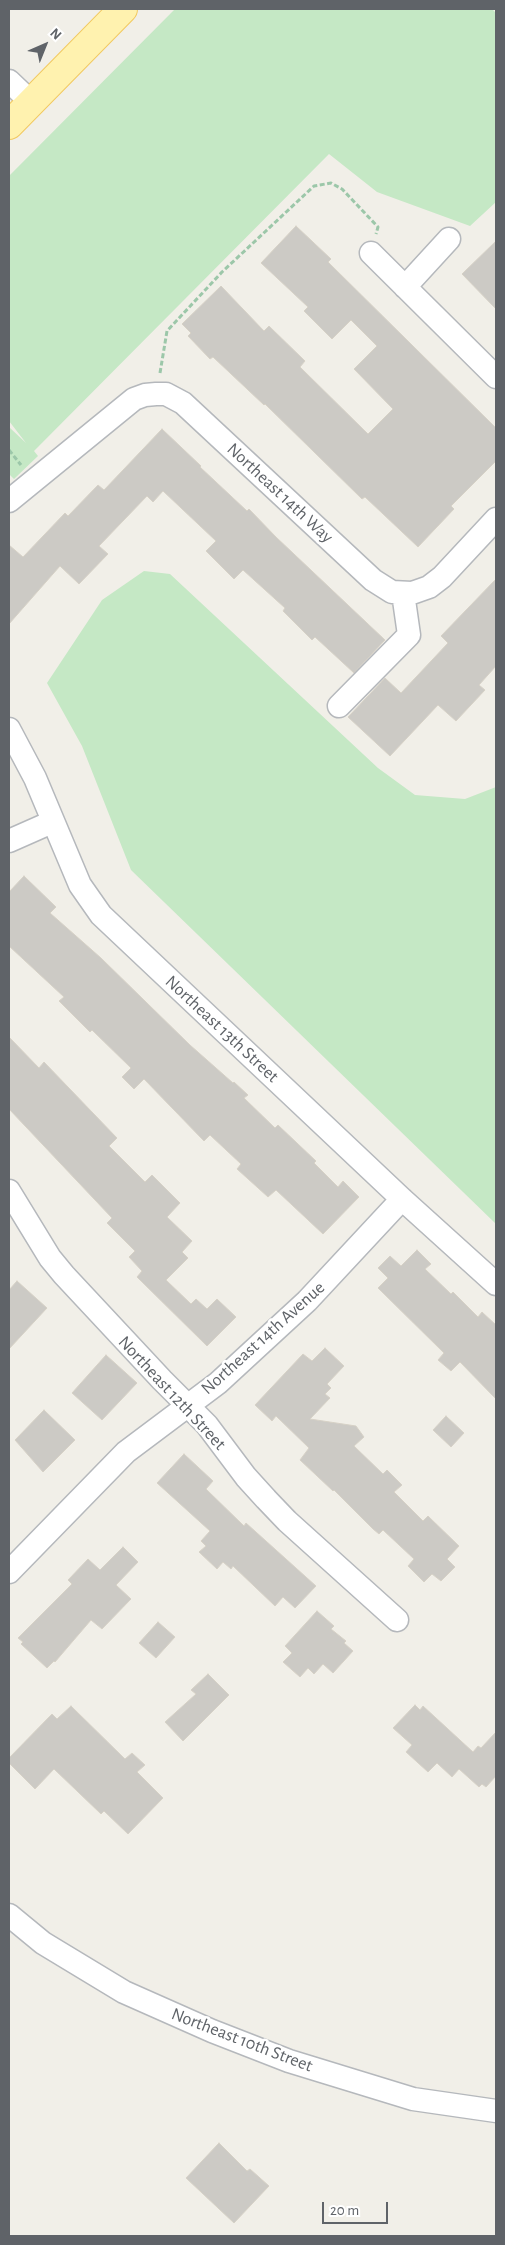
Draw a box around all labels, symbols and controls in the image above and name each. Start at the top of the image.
north arrow [20,20,70,70]
text: N [47,26,64,43]
street label: Northeast 14th Way [222,438,338,548]
street label: Northeast 13th Street [161,971,283,1087]
street label: Northeast 14th Avenue [197,1277,329,1399]
street label: Northeast 12th Street [114,1331,230,1455]
street label: Northeast 10th Street [168,2003,316,2077]
scale bar [325,2192,391,2224]
text: 20 m [330,2203,359,2218]

